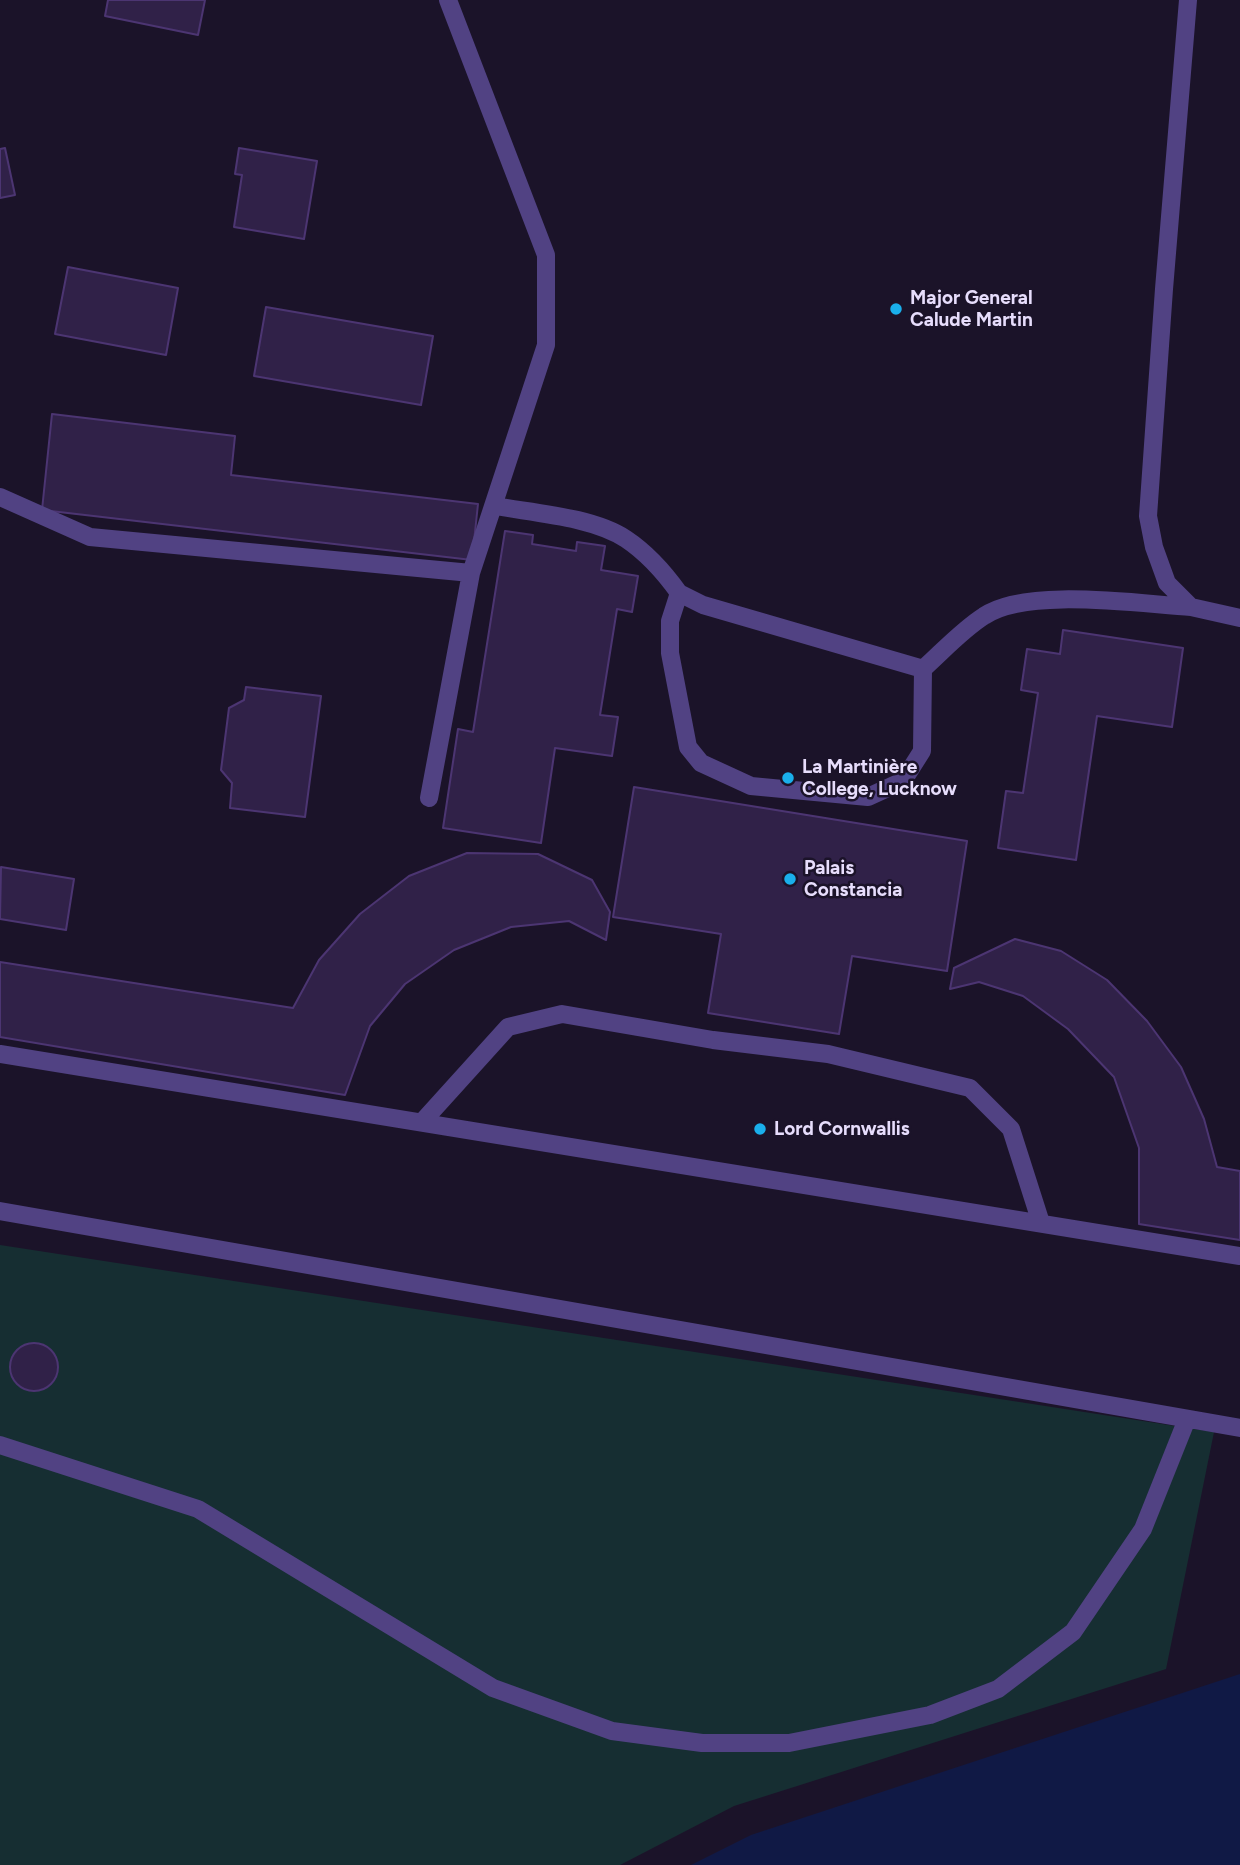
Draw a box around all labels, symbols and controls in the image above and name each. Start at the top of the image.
place label: Major General Calude Martin [910,287,1033,331]
marker: Major General Calude Martin [888,301,904,317]
place label: La Martinière College, Lucknow [802,756,957,800]
marker: La Martinière College, Lucknow [780,770,796,786]
place label: Palais Constancia [804,857,902,901]
marker: Palais Constancia [782,871,798,887]
place label: Lord Cornwallis [774,1118,910,1140]
marker: Lord Cornwallis [752,1121,768,1137]

